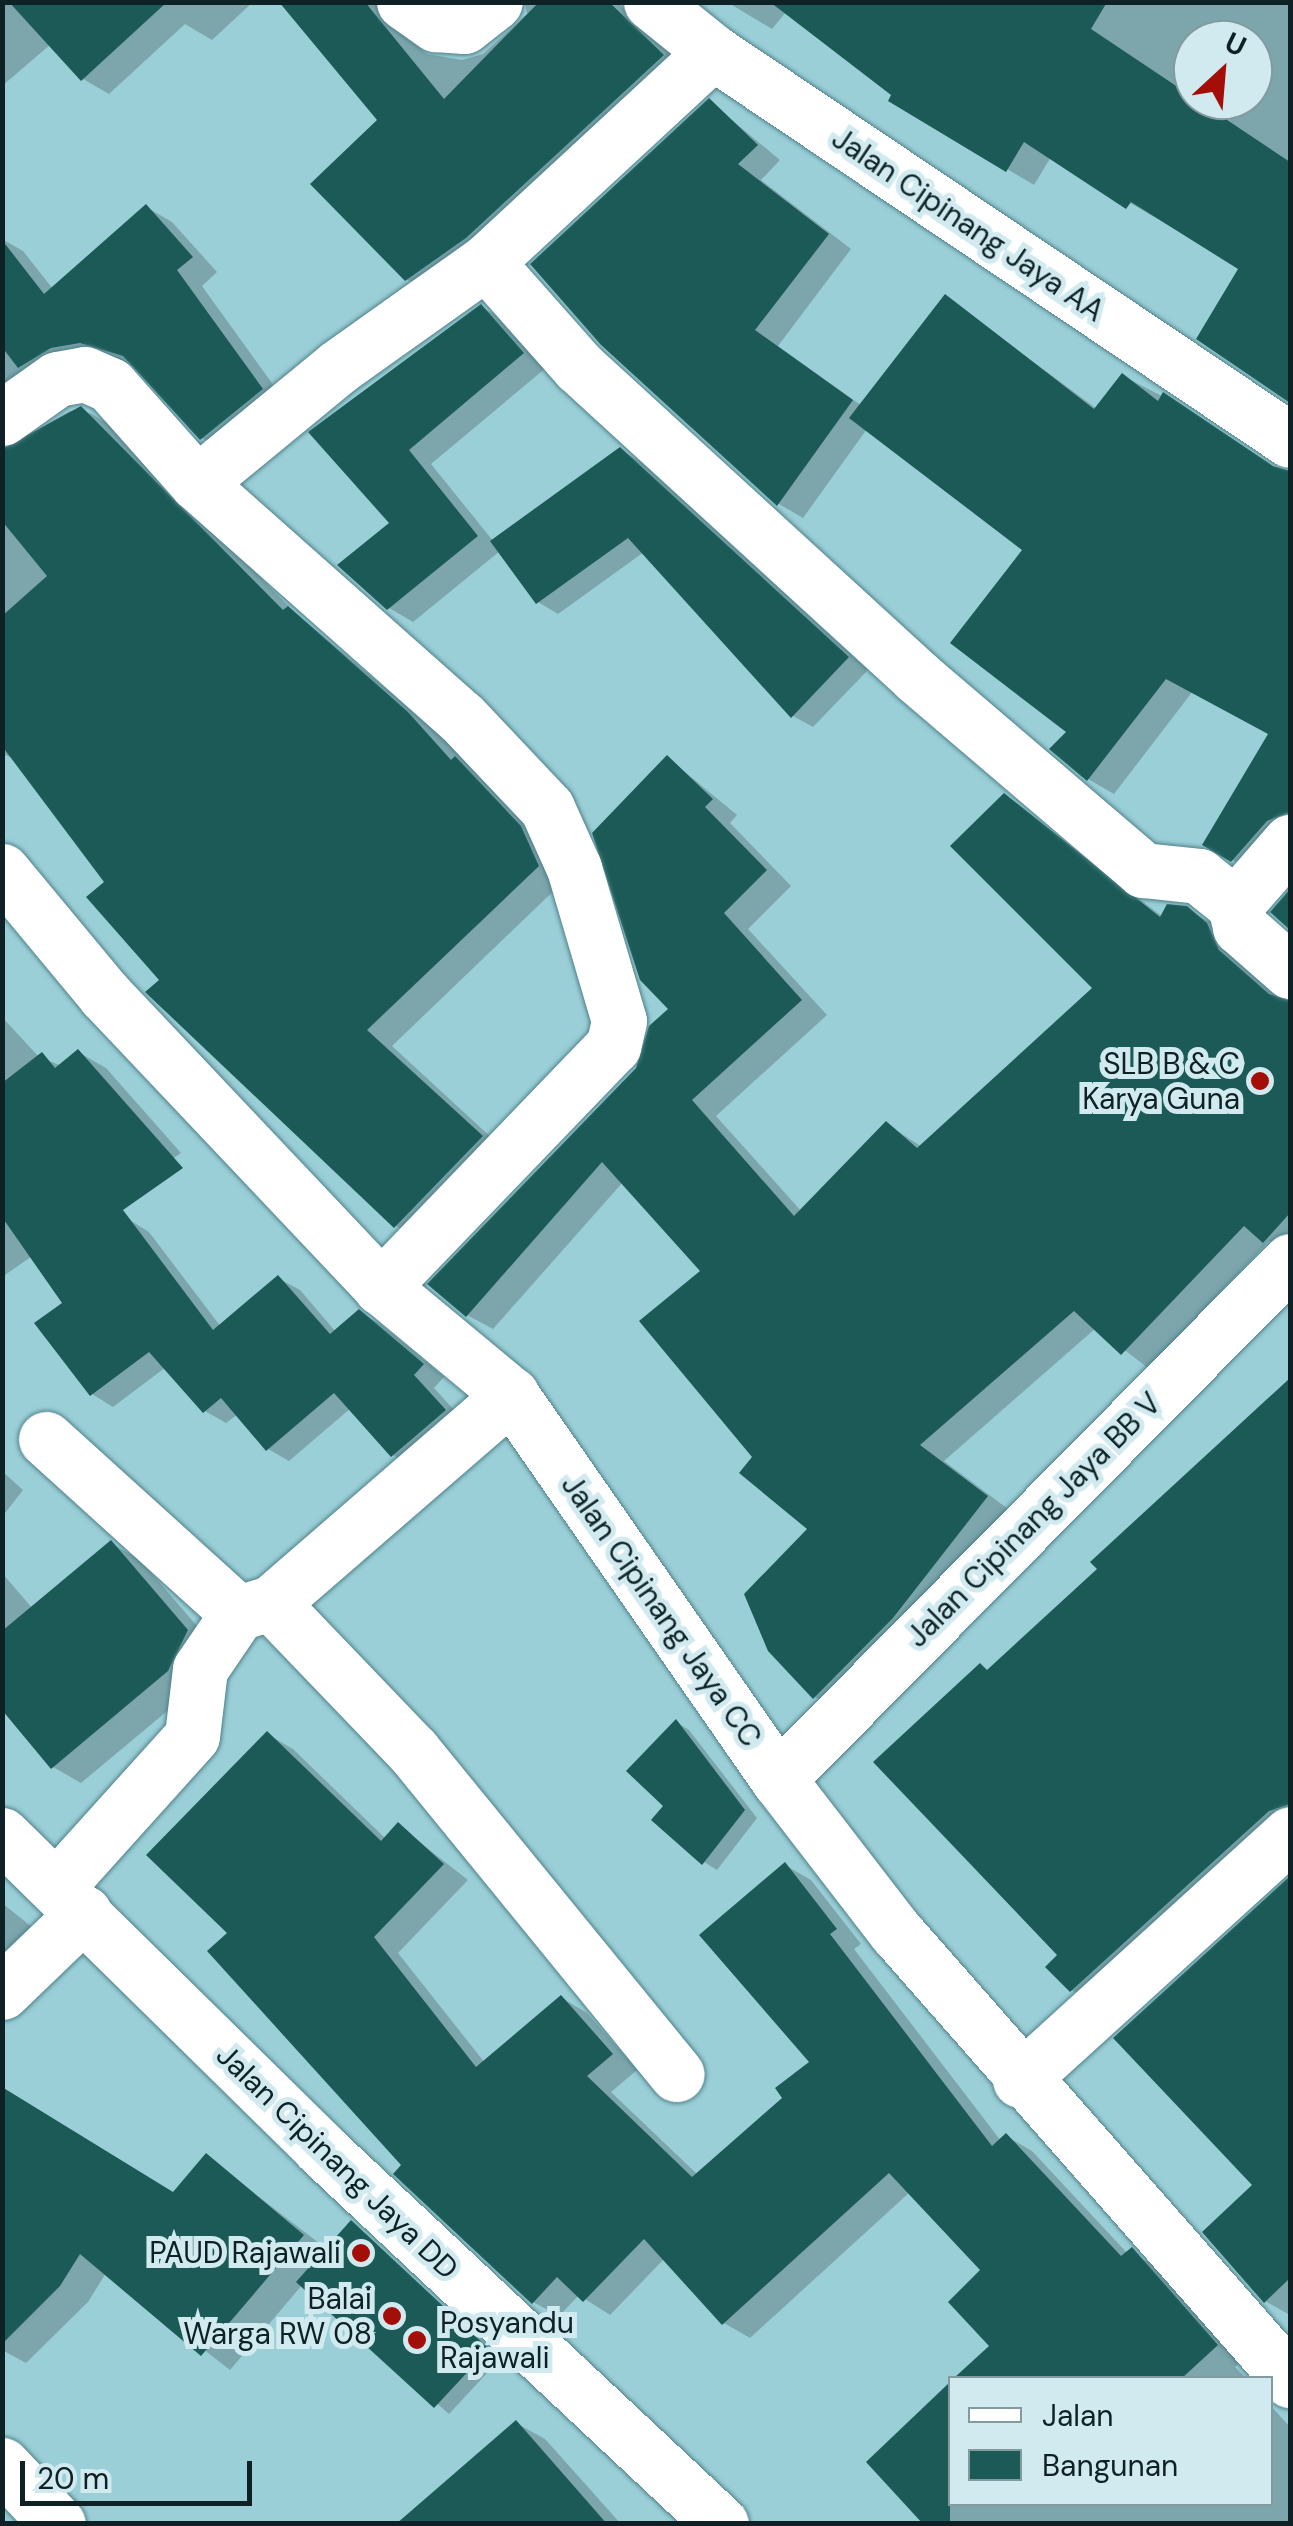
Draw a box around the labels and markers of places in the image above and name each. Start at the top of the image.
place label: SLB B & C Karya Guna [1082,1046,1240,1116]
marker: SLB B & C Karya Guna [1249,1070,1271,1092]
place label: PAUD Rajawali [149,2235,341,2271]
marker: PAUD Rajawali [350,2242,372,2264]
place label: Balai Warga RW 08 [183,2281,372,2352]
marker: Balai Warga RW 08 [381,2305,403,2327]
place label: Posyandu Rajawali [440,2305,574,2376]
marker: Posyandu Rajawali [404,2327,430,2353]

